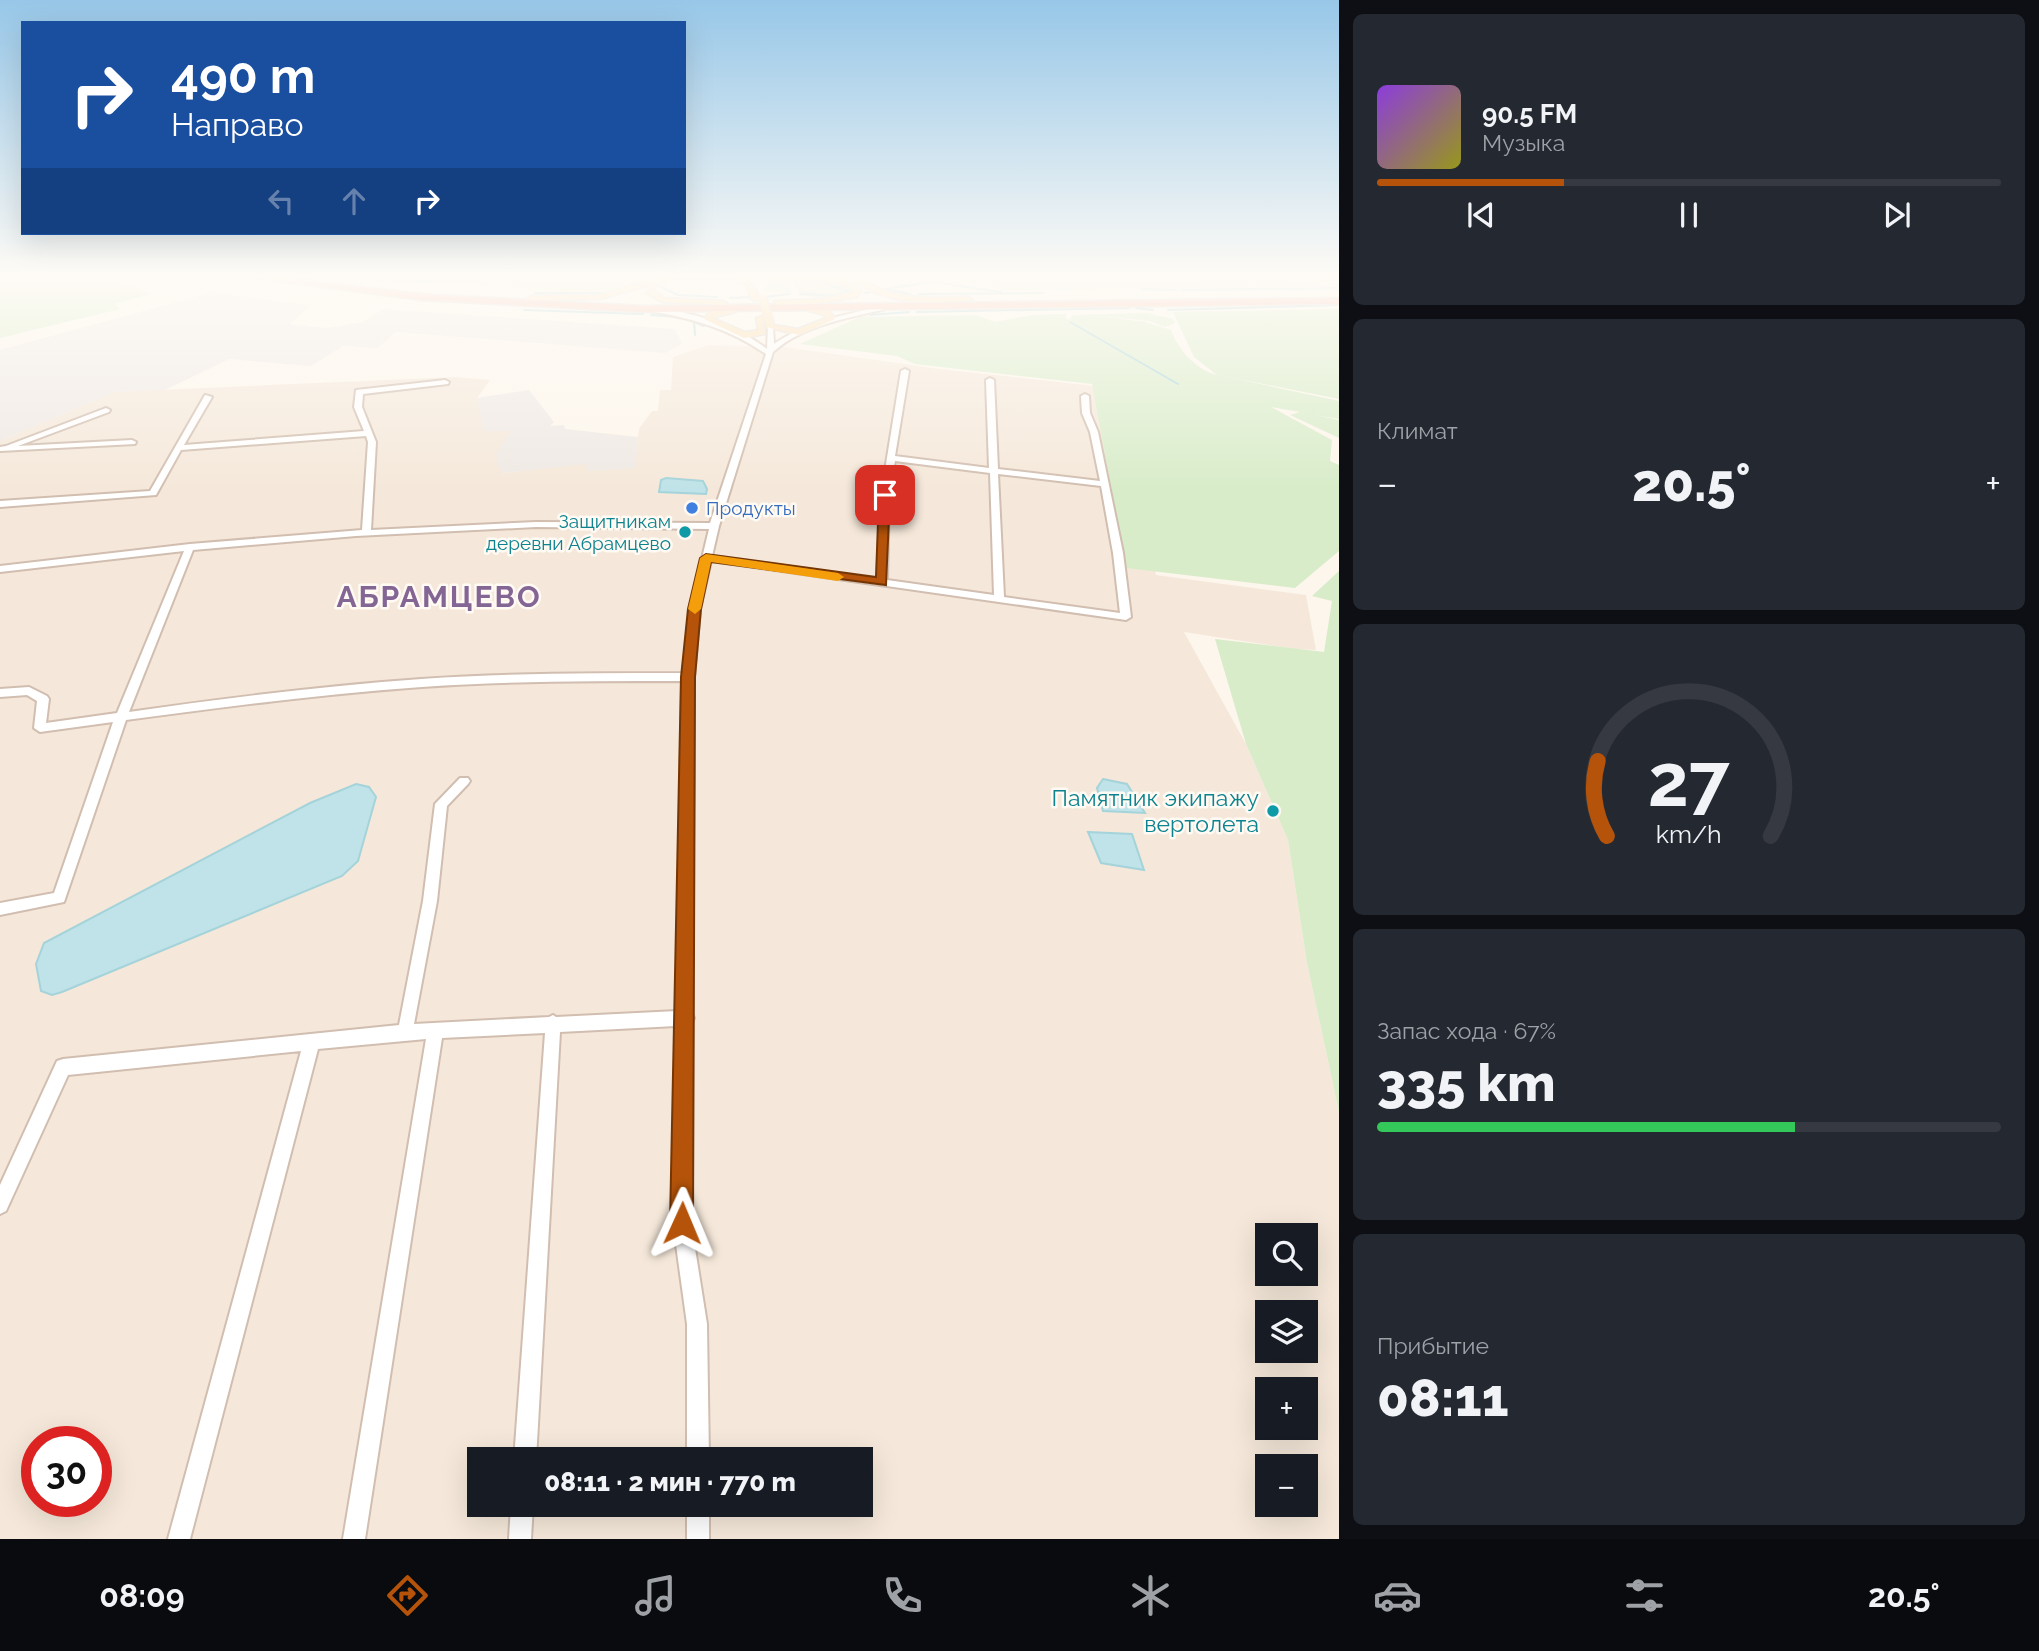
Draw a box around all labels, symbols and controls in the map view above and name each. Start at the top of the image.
text: 490 m [171,47,315,104]
icon: right [56,49,147,140]
text: 90.5 FM [1482,99,1577,129]
text: Направо [171,106,303,143]
text: Музыка [1482,129,1565,156]
icon: left [262,182,300,220]
icon: ahead [335,182,373,220]
icon: right [408,182,446,220]
icon: previous [1462,196,1500,234]
icon: pause [1670,196,1708,234]
icon: next [1878,196,1916,234]
text: Климат [1377,417,1458,444]
text: 20.5° [1632,452,1751,513]
text: − [1377,461,1397,506]
text: + [1985,461,2001,506]
pin [855,465,915,525]
icon: arrive [866,476,904,514]
place label: Продукты [706,497,796,519]
marker: Продукты [684,500,700,516]
place label: Защитникам деревни Абрамцево [486,510,671,554]
marker: Защитникам деревни Абрамцево [677,524,693,540]
district label: АБРАМЦЕВО [336,579,542,614]
text: 27 [1648,738,1730,823]
place label: Памятник экипажу вертолета [1051,784,1259,837]
marker: Памятник экипажу вертолета [1265,803,1281,819]
text: km/h [1656,818,1722,848]
text: Запас хода · 67% [1377,1017,1556,1044]
text: 335 km [1377,1052,1556,1113]
position arrow [645,1186,719,1260]
map controls [1255,1223,1318,1517]
button: search [1255,1223,1318,1286]
button: layers [1255,1300,1318,1363]
text: Прибытие [1377,1332,1489,1359]
text: 08:11 [1377,1367,1509,1428]
button: + [1255,1377,1318,1440]
speed limit sign: 30 [21,1426,112,1517]
button: − [1255,1454,1318,1517]
text: 08:11 · 2 мин · 770 m [544,1467,796,1497]
icon: directions [383,1571,432,1620]
icon: music [631,1571,680,1620]
icon: phone [878,1571,927,1620]
icon: climate [1126,1571,1175,1620]
icon: car [1373,1571,1422,1620]
icon: filters [1620,1571,1669,1620]
text: 08:09 [99,1577,185,1614]
text: 20.5° [1868,1577,1940,1614]

